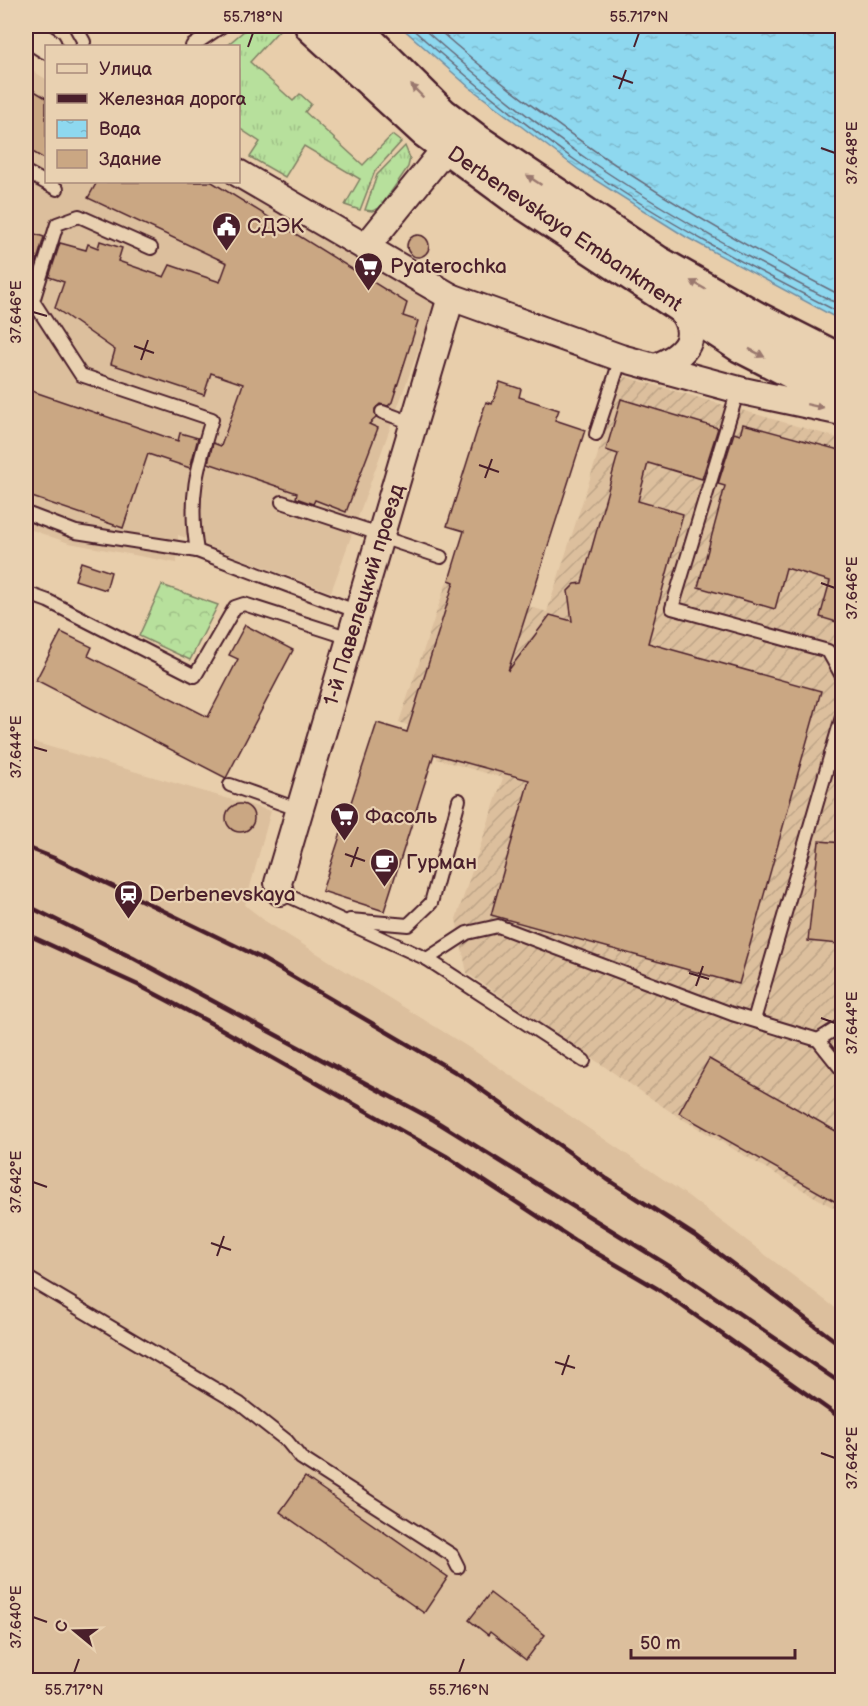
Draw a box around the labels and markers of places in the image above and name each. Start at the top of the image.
public building icon: СДЭК [210,210,242,252]
place label: СДЭК [247,214,304,239]
supermarket icon: Pyaterochka [353,250,385,292]
place label: Pyaterochka [390,254,507,279]
supermarket icon: Фасоль [328,800,360,842]
place label: Фасоль [365,804,438,829]
cafe icon: Гурман [369,846,401,888]
place label: Гурман [406,850,477,875]
station icon: Derbenevskaya [112,878,144,920]
place label: Derbenevskaya [149,882,296,907]

